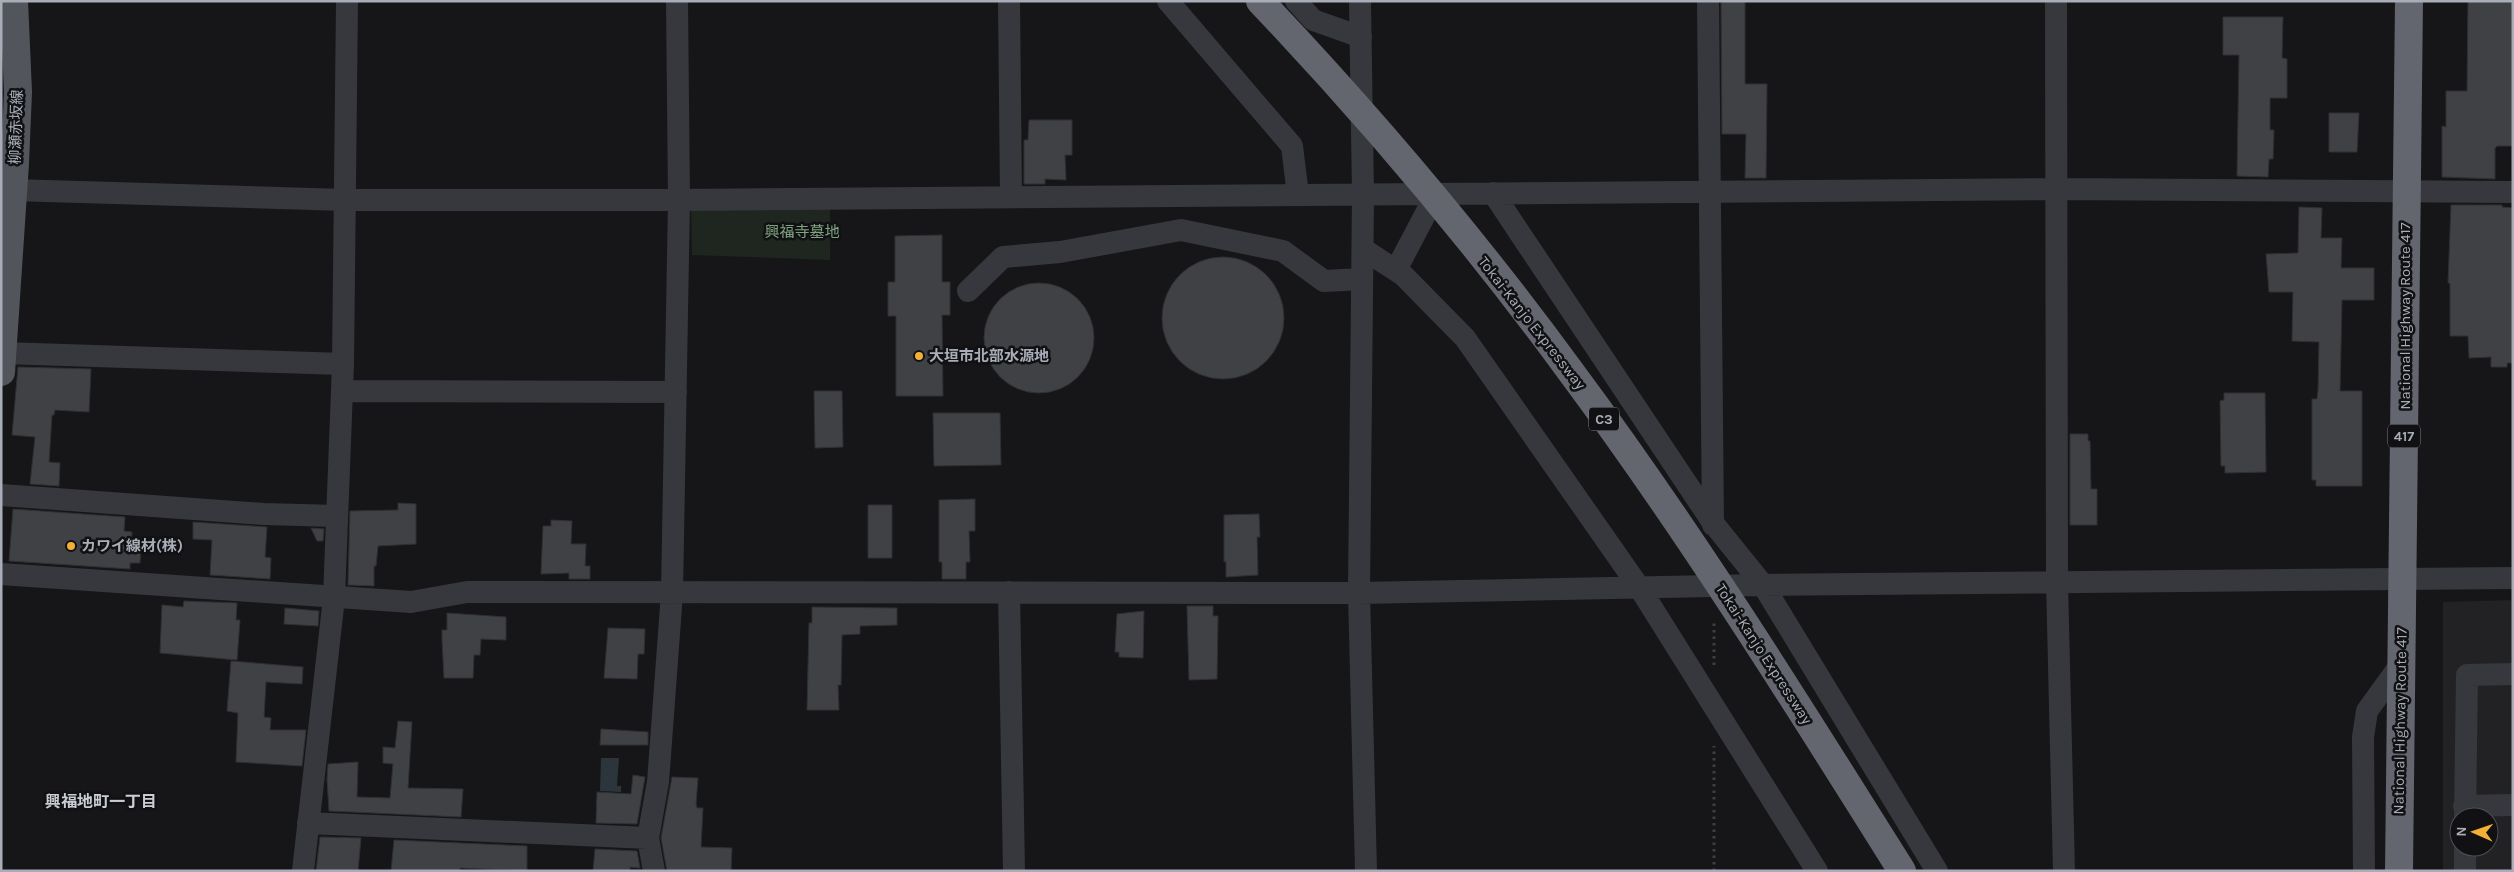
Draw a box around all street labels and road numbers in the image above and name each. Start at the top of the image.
street label: 柳瀬赤坂線 [6,89,26,165]
street label: National Highway Route 417 [2396,222,2414,410]
street label: Tokai-Kanjo Expressway [1475,253,1589,393]
road number: C3 [1589,408,1619,430]
road number: 417 [2388,424,2420,448]
street label: Tokai-Kanjo Expressway [1712,580,1816,728]
street label: National Highway Route 417 [2389,627,2411,815]

